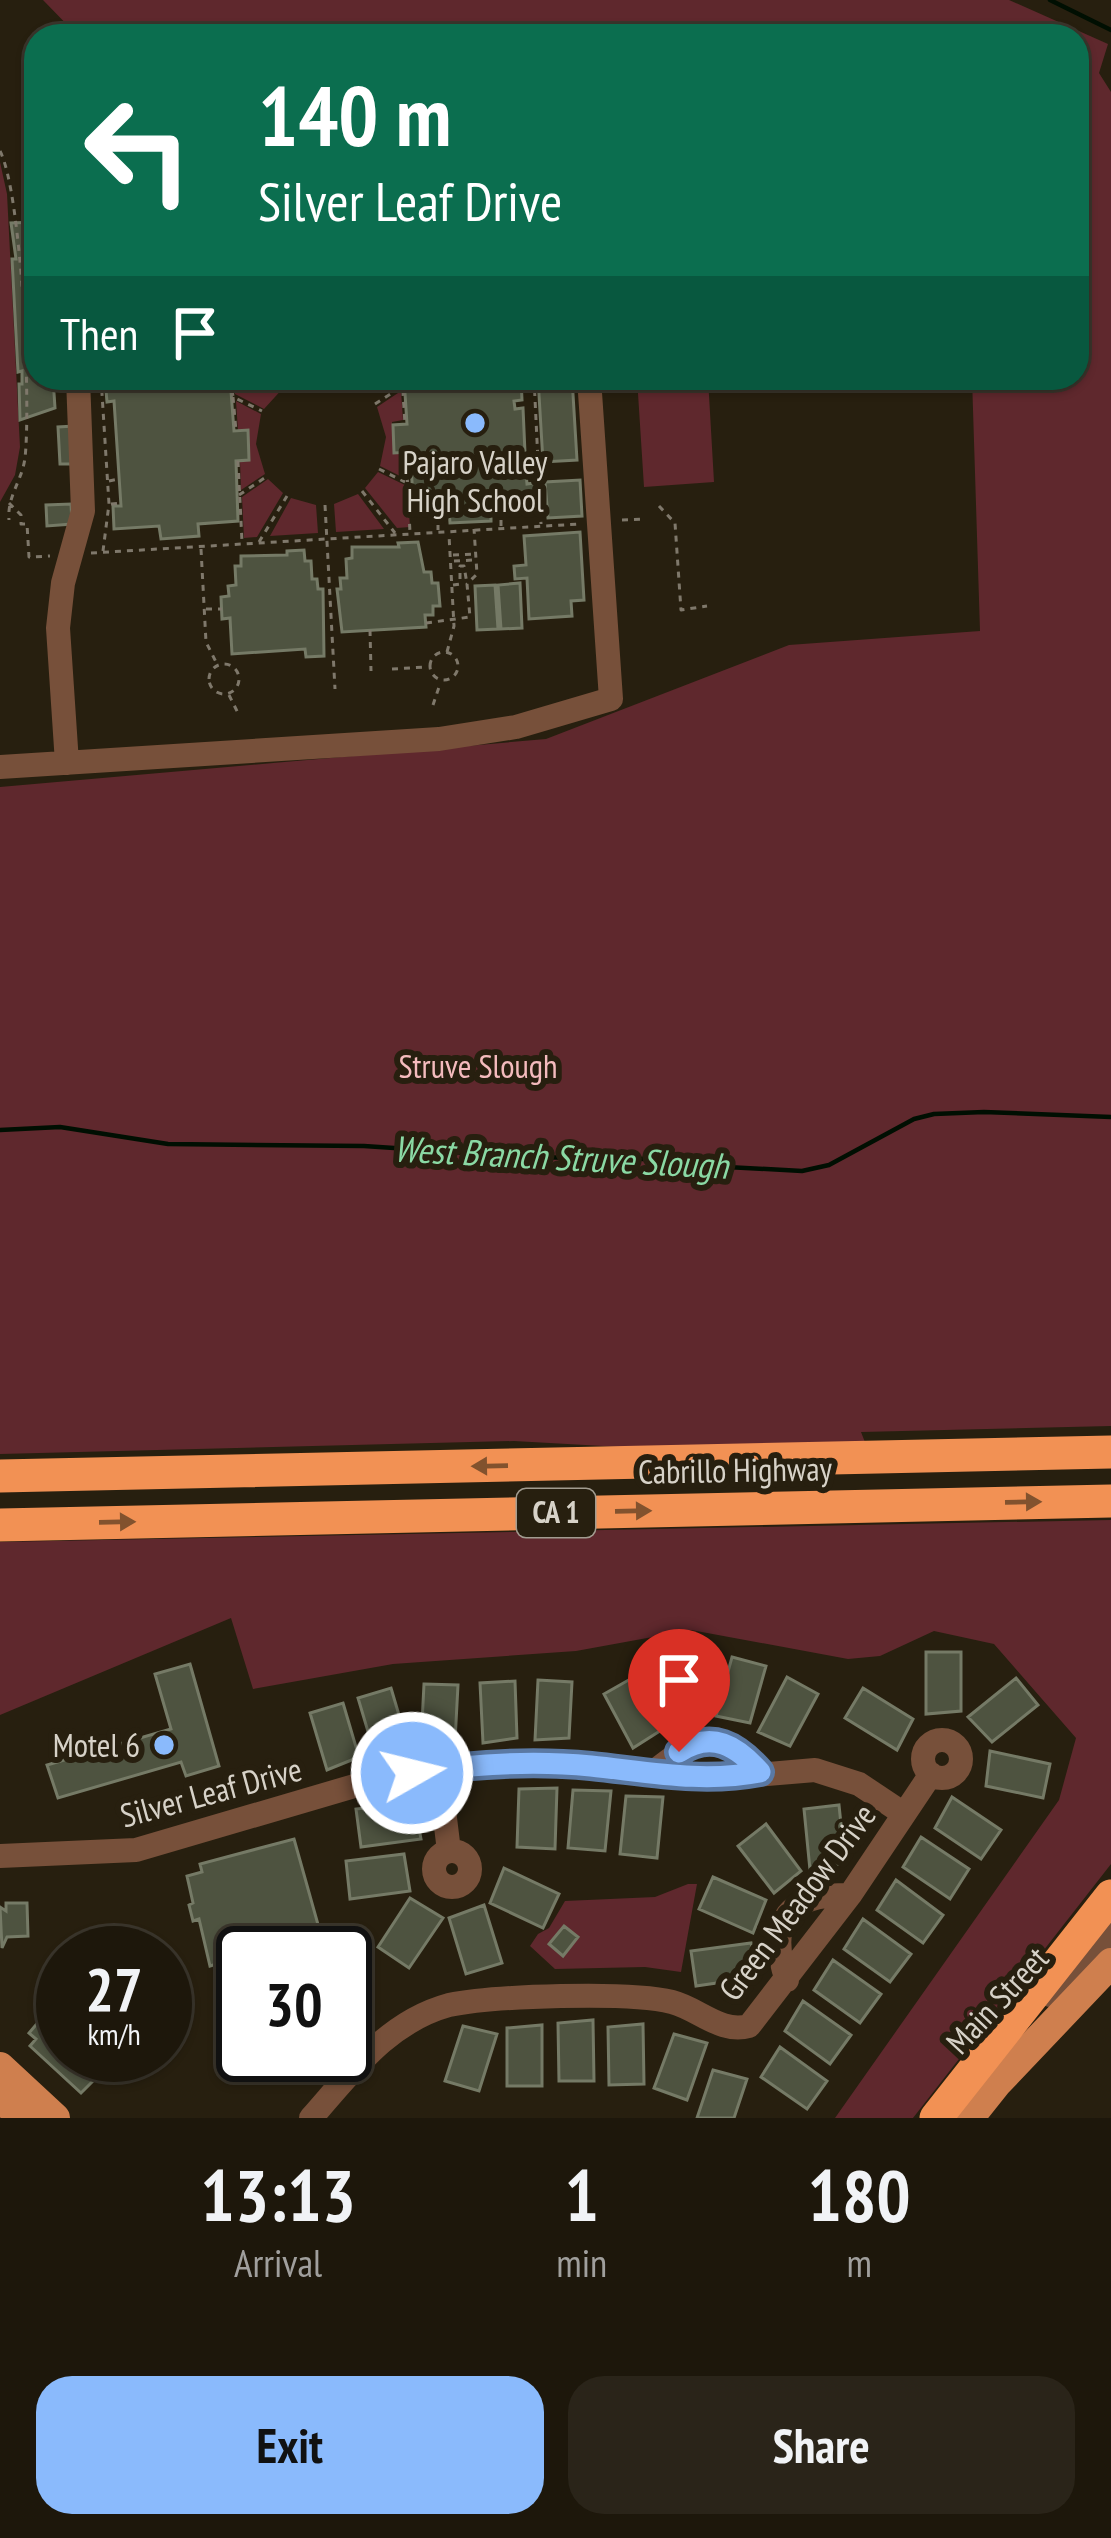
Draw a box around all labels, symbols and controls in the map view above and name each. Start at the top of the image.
text: 140 m [258,60,451,169]
icon: left [60,72,216,228]
text: Silver Leaf Drive [258,166,562,236]
icon: arrive [162,300,228,366]
text: Then [60,304,138,362]
marker: Pajaro Valley High School [462,410,488,436]
place label: Pajaro Valley High School [403,440,548,521]
park label: Struve Slough [398,1044,558,1087]
water label: West Branch Struve Slough [393,1124,731,1189]
street label: Cabrillo Highway [638,1446,833,1493]
one-way arrow [470,1456,508,1475]
road number: CA 1 [517,1489,595,1537]
one-way arrow [1005,1493,1043,1512]
one-way arrow [615,1501,653,1521]
one-way arrow [99,1513,137,1532]
pin [628,1629,730,1752]
icon: arrive [646,1647,712,1713]
position arrow [349,1710,475,1836]
place label: Motel 6 [53,1723,140,1766]
marker: Motel 6 [151,1732,177,1758]
street label: Silver Leaf Drive [115,1747,306,1836]
street label: Green Meadow Drive [709,1795,885,2009]
speed limit sign: 30 [216,1926,372,2082]
street label: Main Street [936,1937,1057,2062]
text: 27 [85,1950,143,2028]
text: km/h [87,2014,141,2053]
text: 13:13 [200,2148,356,2241]
text: 1 [565,2148,599,2241]
text: 180 [807,2148,911,2241]
text: Arrival [234,2237,322,2288]
text: min [556,2237,607,2288]
text: m [846,2237,872,2288]
button: Exit [36,2376,544,2514]
button: Share [568,2376,1075,2514]

